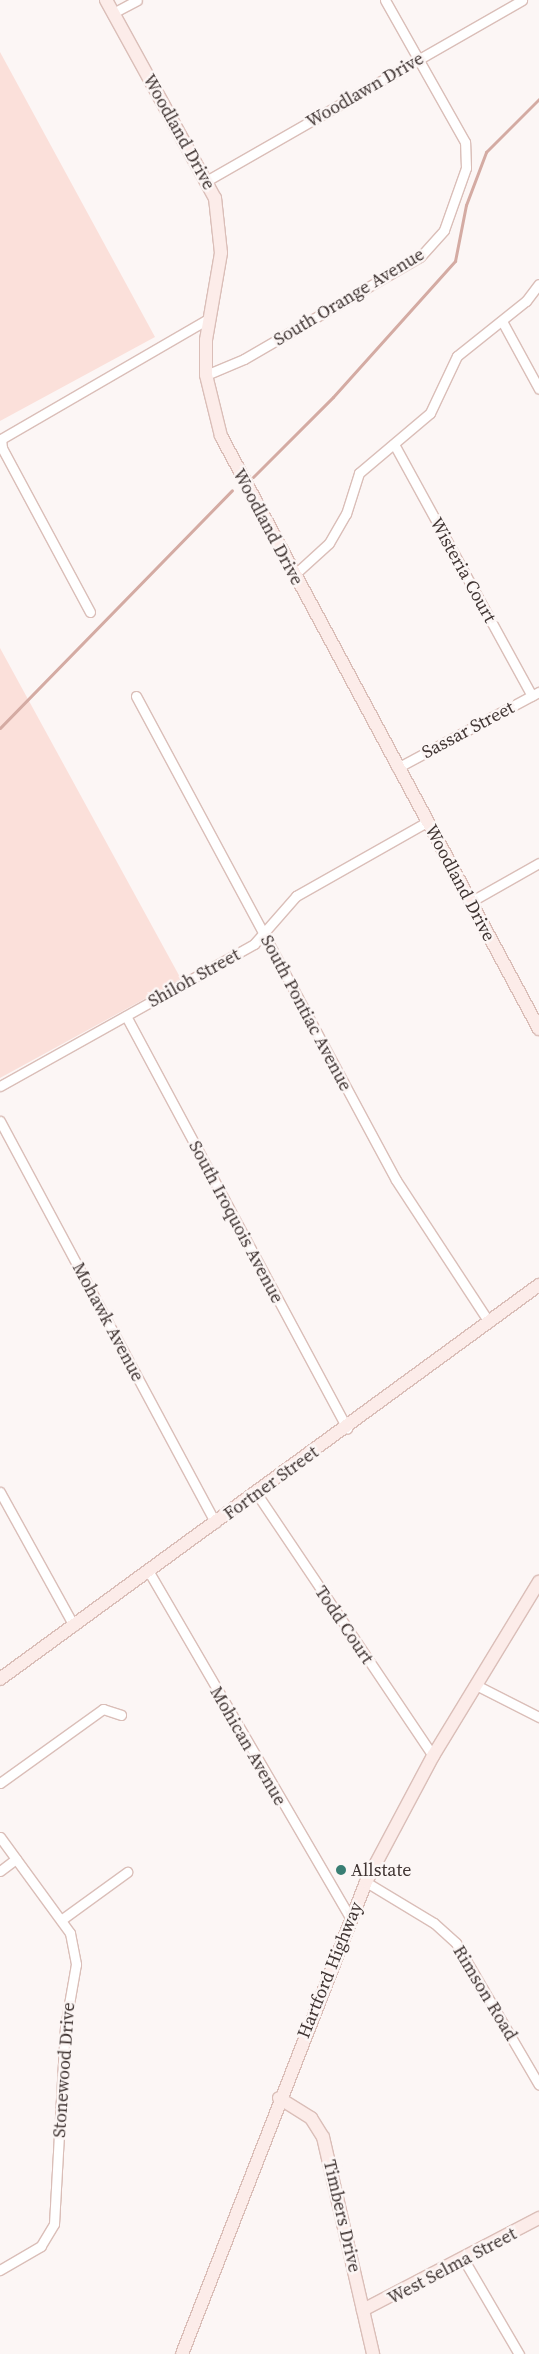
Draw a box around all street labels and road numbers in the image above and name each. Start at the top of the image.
street label: Woodlawn Drive [302,48,428,132]
street label: Woodland Drive [138,70,220,194]
street label: South Orange Avenue [270,243,428,351]
street label: Woodland Drive [228,465,308,589]
street label: Wisteria Court [425,514,501,626]
street label: Sassar Street [418,697,518,763]
street label: Woodland Drive [420,821,500,945]
street label: South Pontiac Avenue [256,931,356,1095]
street label: Shiloh Street [144,944,244,1012]
street label: South Iroquois Avenue [184,1137,288,1307]
street label: Mohawk Avenue [68,1259,148,1385]
street label: Fortner Street [219,1441,323,1525]
street label: Todd Court [310,1582,378,1668]
street label: Mohican Avenue [205,1683,291,1809]
street label: Hartford Highway [293,1899,367,2041]
street label: Rimson Road [448,1942,522,2044]
street label: Stonewood Drive [48,2002,80,2138]
street label: Timbers Drive [319,2158,365,2274]
street label: West Selma Street [384,2223,520,2309]

